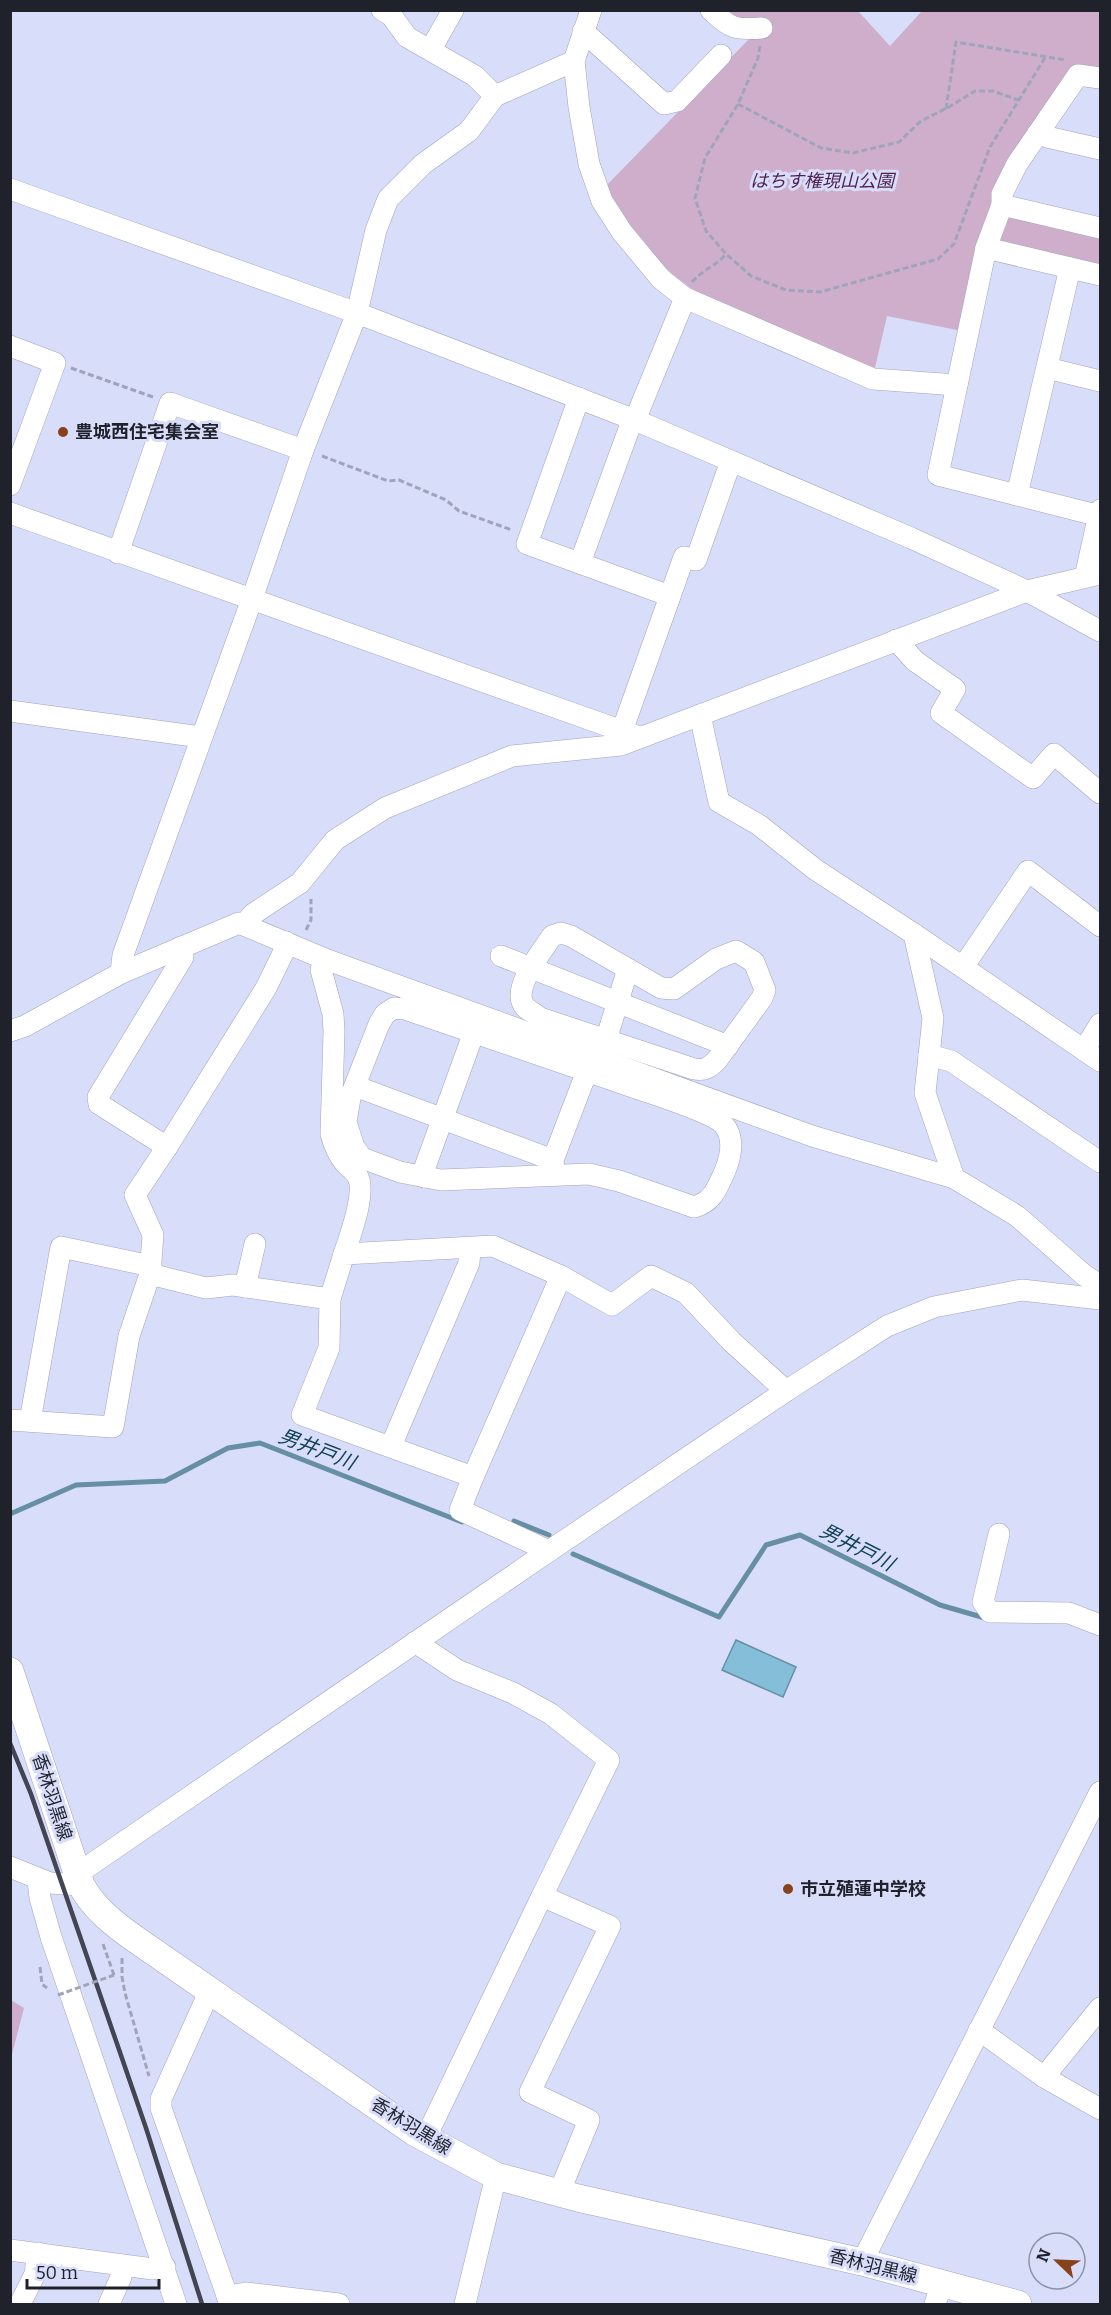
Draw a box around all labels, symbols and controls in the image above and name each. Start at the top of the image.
park label: はちす権現山公園 [750,170,897,192]
place label: 豊城西住宅集会室 [75,421,219,443]
marker: 豊城西住宅集会室 [56,425,70,439]
water label: 男井戸川 [275,1423,361,1475]
water label: 男井戸川 [816,1518,900,1577]
street label: 香林羽黒線 [28,1751,76,1843]
place label: 市立殖蓮中学校 [800,1878,926,1900]
marker: 市立殖蓮中学校 [781,1882,795,1896]
street label: 香林羽黒線 [367,2093,455,2159]
north arrow [1027,2231,1087,2291]
street label: 香林羽黒線 [827,2244,919,2288]
text: N [1032,2246,1055,2265]
scale bar [27,2252,159,2290]
text: 50 m [36,2262,78,2284]

